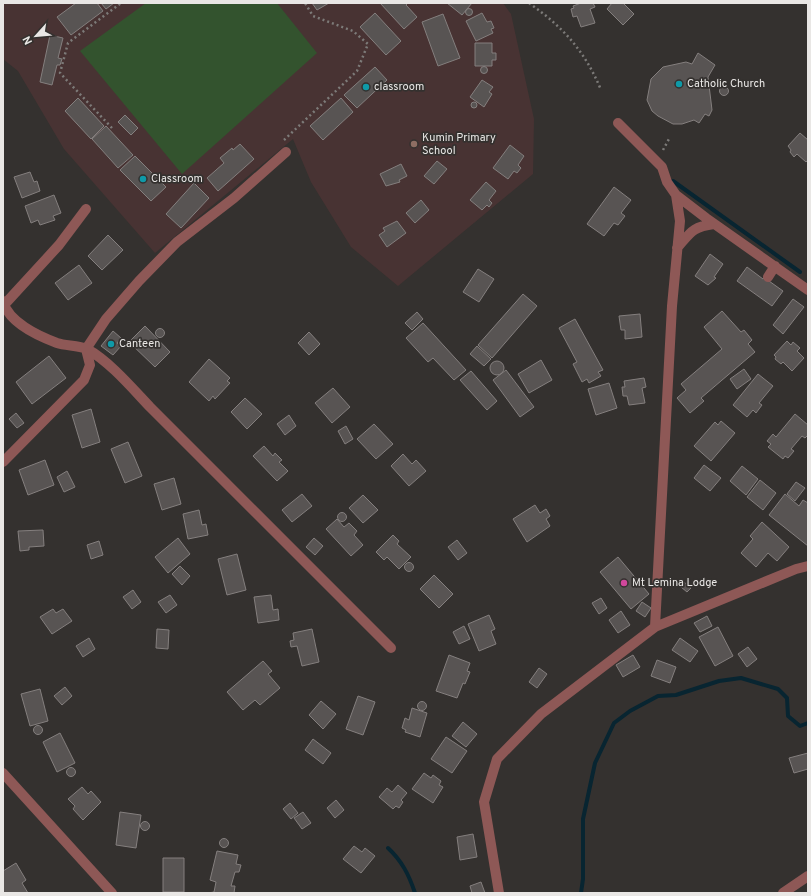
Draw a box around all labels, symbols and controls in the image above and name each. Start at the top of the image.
north arrow [16,16,56,56]
text: N [20,33,36,47]
place label: Catholic Church [687,77,765,91]
marker: Catholic Church [674,79,684,89]
place label: classroom [374,80,424,94]
marker: classroom [361,82,371,92]
place label: Kumin Primary School [422,131,496,158]
marker: Kumin Primary School [409,139,419,149]
place label: Classroom [151,172,203,186]
marker: Classroom [138,174,148,184]
place label: Canteen [119,337,160,351]
marker: Canteen [106,339,116,349]
place label: Mt Lemina Lodge [632,576,717,590]
marker: Mt Lemina Lodge [619,578,629,588]

